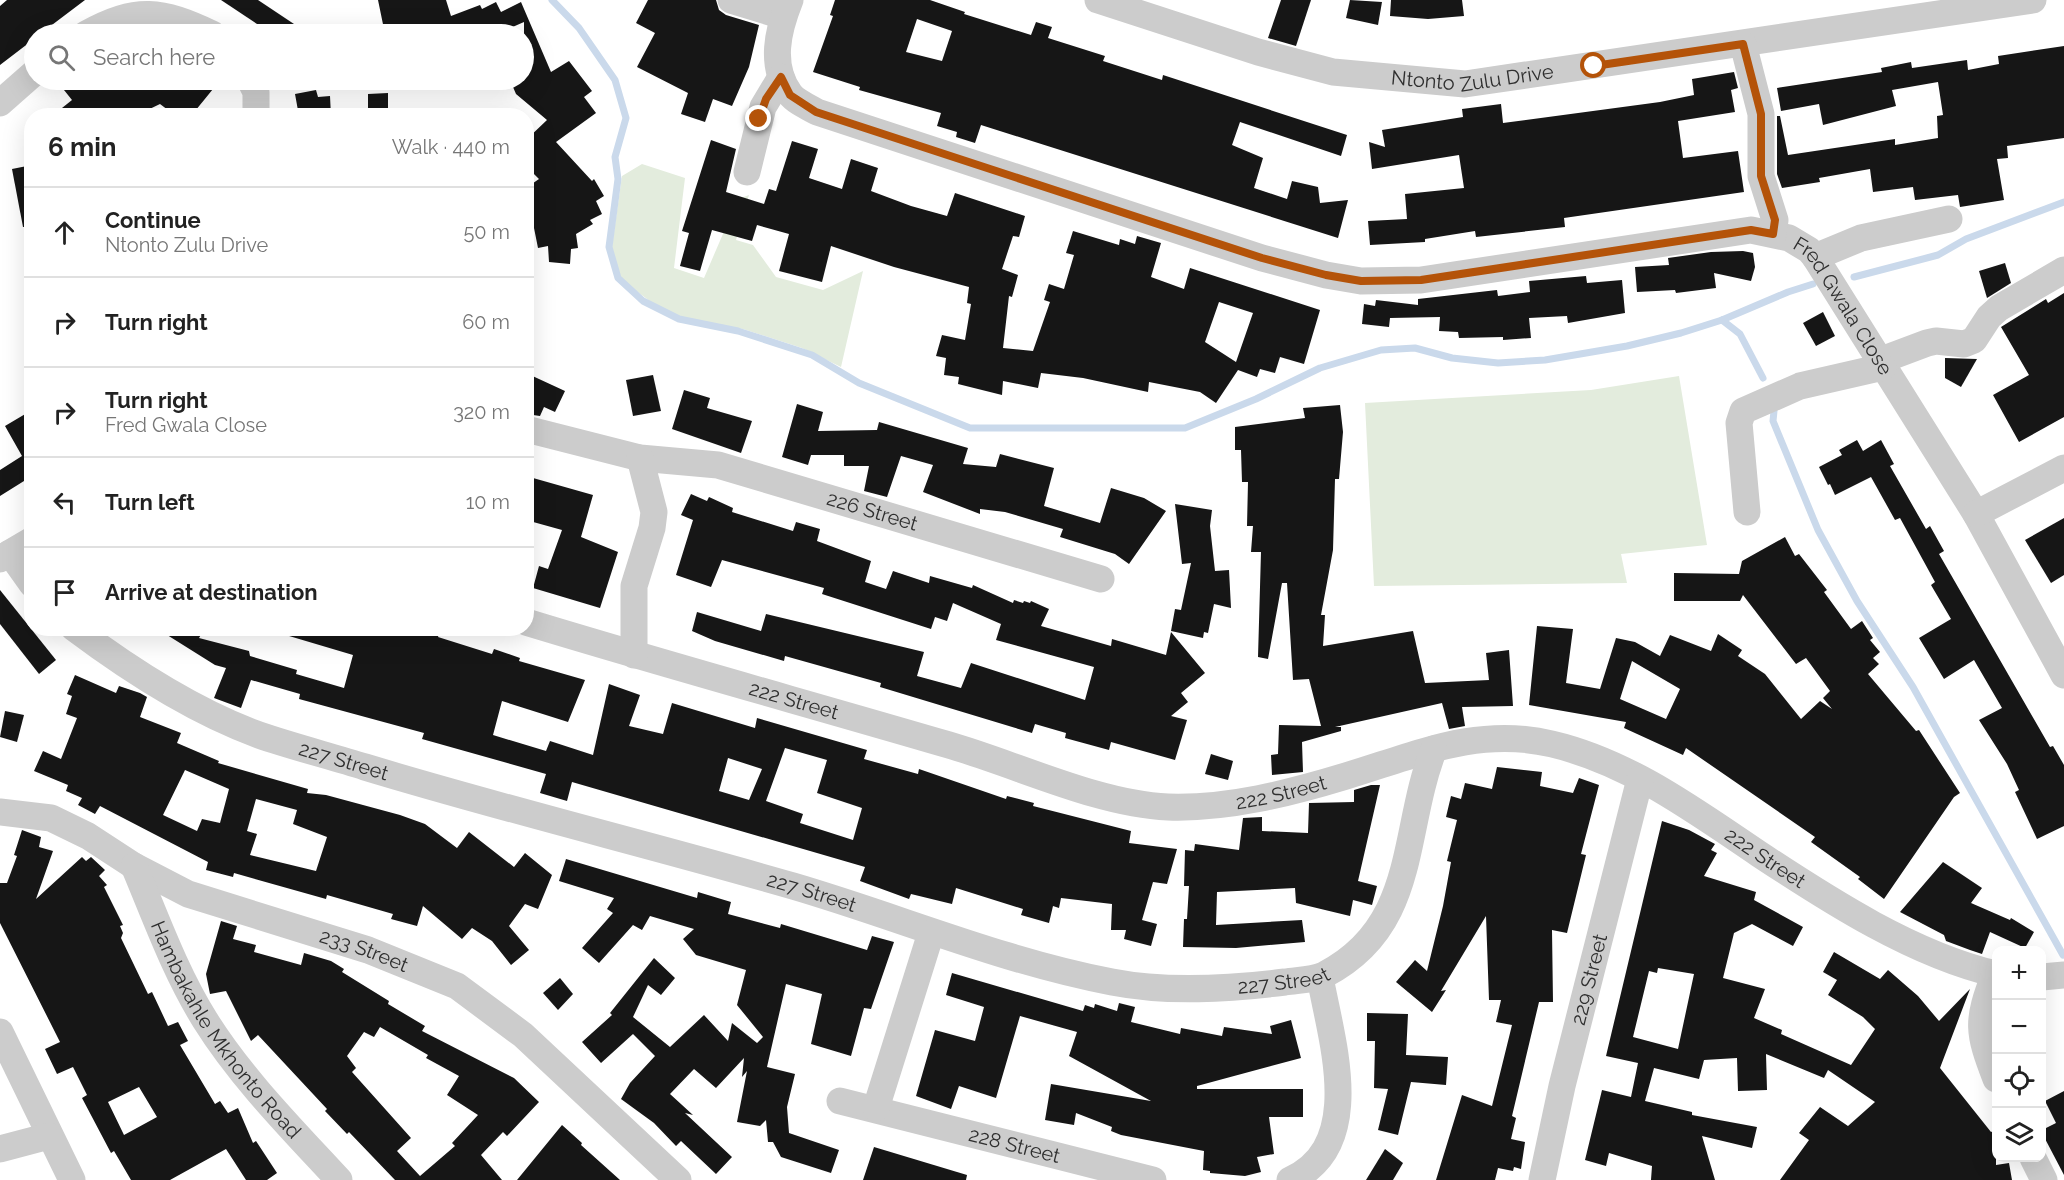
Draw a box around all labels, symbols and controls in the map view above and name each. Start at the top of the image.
search box [24,24,534,90]
icon: search [45,41,78,74]
text: Search here [93,44,215,70]
route start [1580,52,1606,78]
street label: Ntonto Zulu Drive [1390,59,1555,97]
route end [745,105,771,131]
text: 6 min [48,132,117,162]
text: Walk · 440 m [392,135,510,159]
text: Continue [105,207,201,233]
icon: ahead [48,216,81,249]
text: 50 m [463,220,510,244]
street label: Fred Gwala Close [1789,231,1898,380]
text: Ntonto Zulu Drive [105,233,268,257]
icon: right [48,306,81,339]
text: Turn right [105,309,208,335]
text: 60 m [462,310,510,334]
text: Turn right [105,387,208,413]
icon: right [48,396,81,429]
text: 320 m [453,400,510,424]
text: Fred Gwala Close [105,413,267,437]
icon: left [48,486,81,519]
street label: 226 Street [824,486,921,536]
text: Turn left [105,489,195,515]
text: 10 m [466,490,510,514]
icon: arrive [48,576,81,609]
text: Arrive at destination [105,579,318,605]
street label: 222 Street [746,676,842,725]
street label: 227 Street [296,736,392,785]
street label: 222 Street [1234,770,1329,814]
street label: 222 Street [1720,823,1810,893]
street label: 227 Street [764,867,860,917]
street label: Hambakahle Mkhonto Road [146,917,306,1143]
street label: 233 Street [317,924,412,977]
street label: 229 Street [1566,931,1612,1028]
map controls [1992,946,2046,1162]
button: + [1992,946,2046,1000]
street label: 227 Street [1237,962,1334,999]
button: − [1992,1000,2046,1054]
button: locate [1992,1054,2046,1108]
button: layers [1992,1108,2046,1162]
street label: 228 Street [966,1122,1063,1168]

